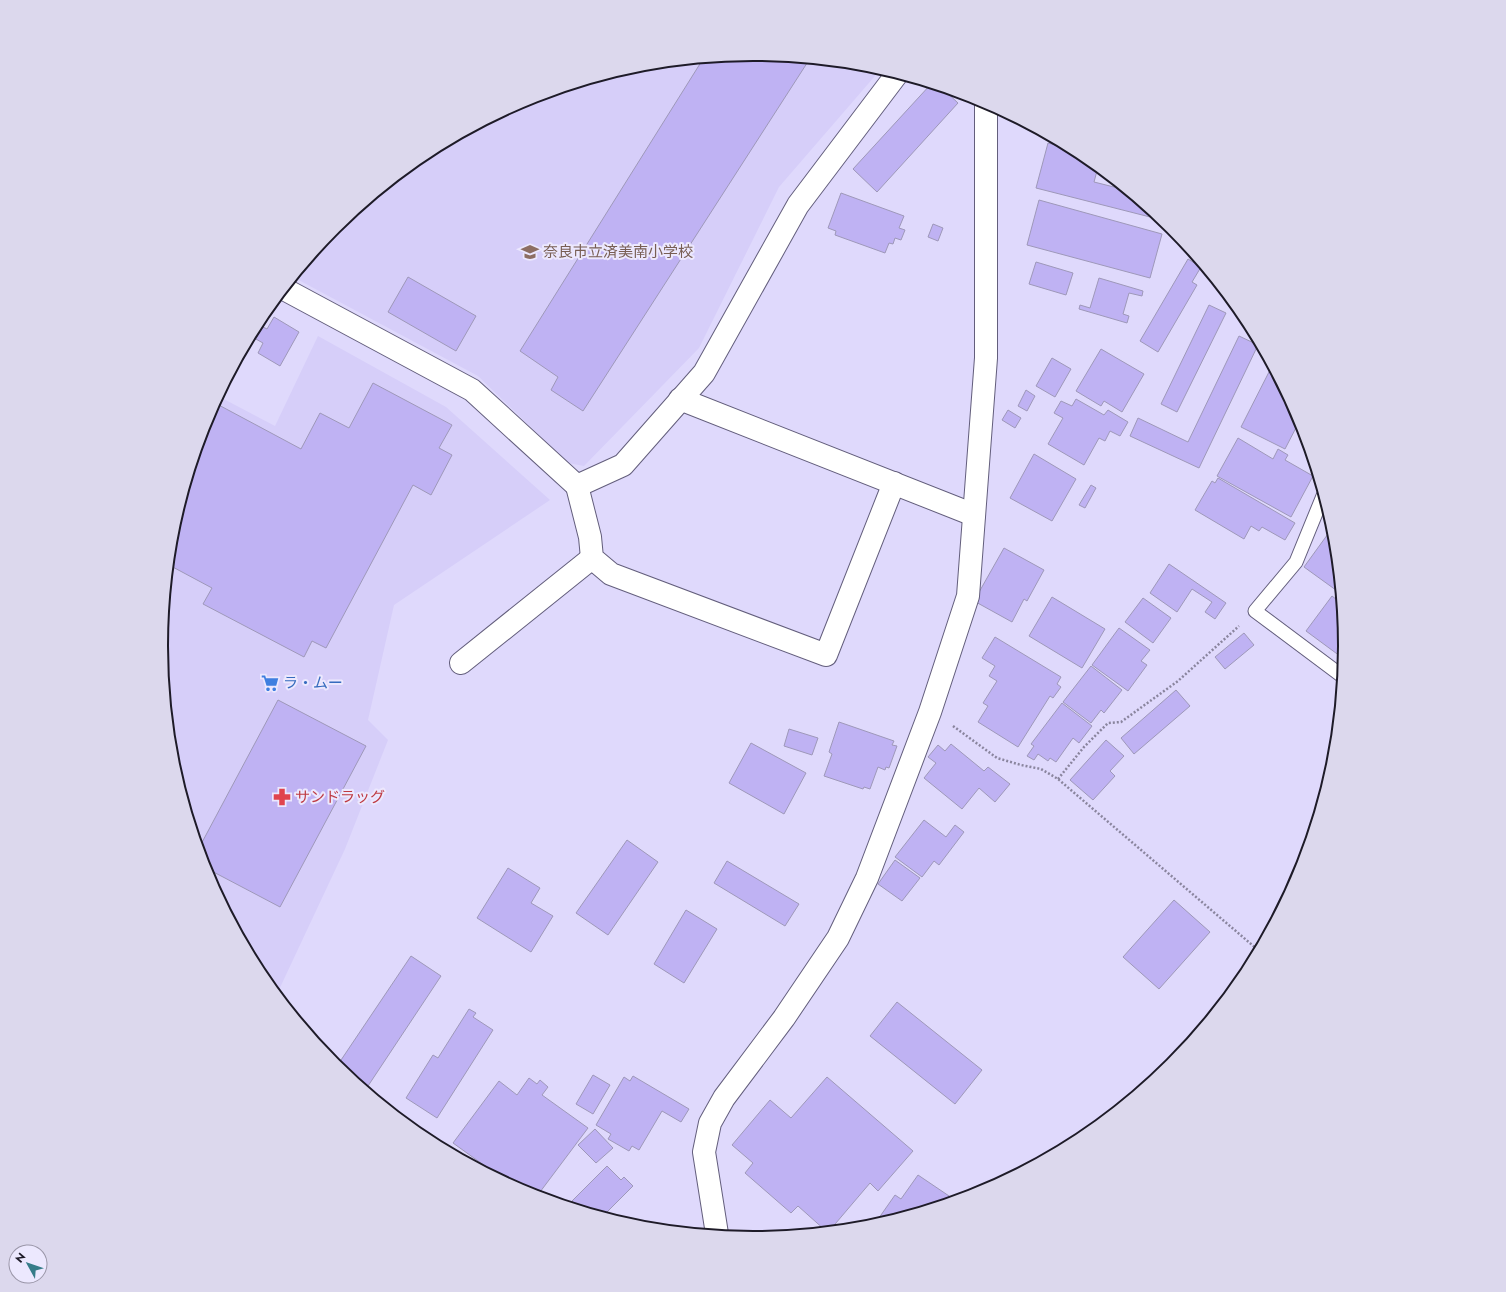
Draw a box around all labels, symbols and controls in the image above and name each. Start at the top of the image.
place label: 奈良市立済美南小学校 [543,241,693,263]
school or university icon: 奈良市立済美南小学校 [520,242,540,262]
place label: ラ・ムー [283,672,343,694]
supermarket icon: ラ・ムー [260,673,280,693]
place label: サンドラッグ [295,786,385,808]
pharmacy icon: サンドラッグ [272,787,292,807]
north arrow [8,1244,48,1284]
text: N [11,1249,29,1266]

